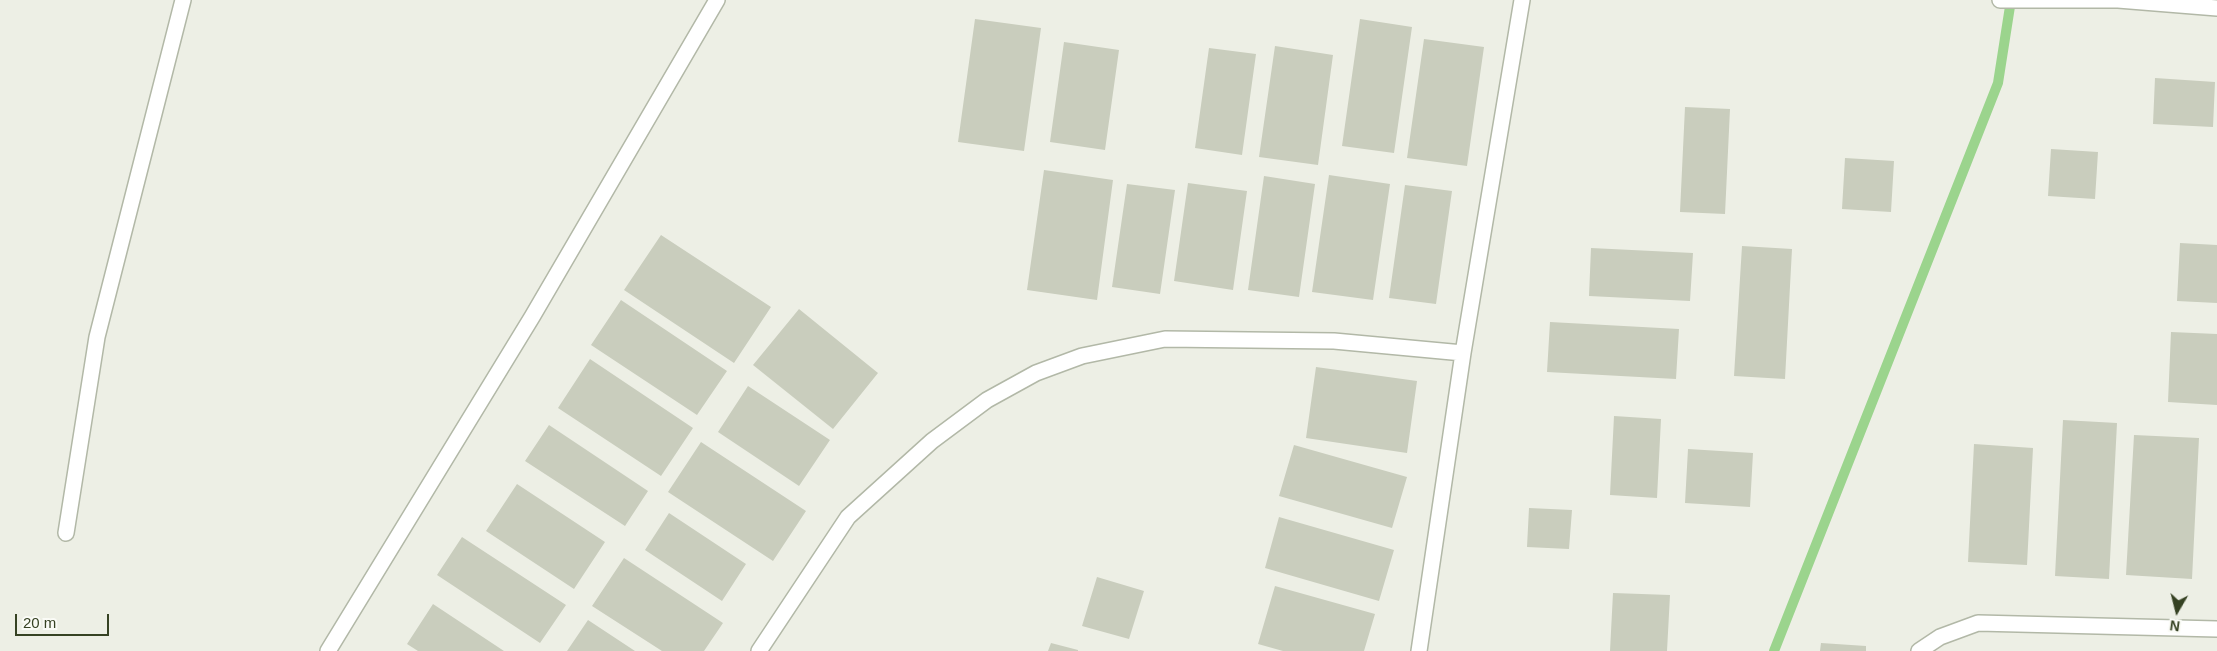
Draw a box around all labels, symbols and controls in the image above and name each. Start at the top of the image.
north arrow [2152,586,2202,636]
scale bar [18,604,111,636]
text: 20 m [23,614,56,631]
text: N [2169,617,2181,634]

